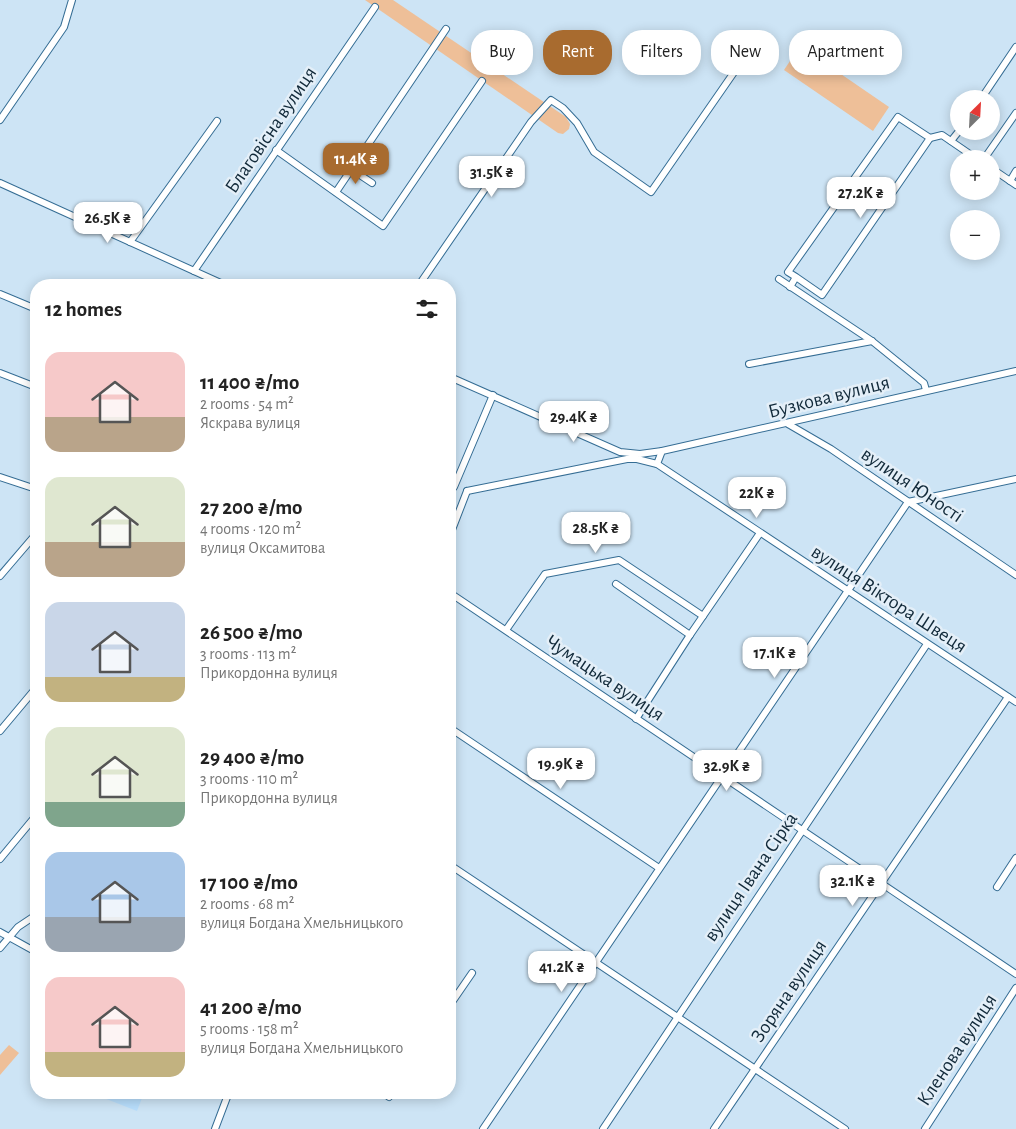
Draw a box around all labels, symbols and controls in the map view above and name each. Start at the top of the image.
chip: Buy [471,30,533,75]
chip: Rent [543,30,612,75]
chip: Filters [622,30,701,75]
chip: New [711,30,779,75]
chip: Apartment [789,30,902,75]
street label: Благовісна вулиця [222,63,320,197]
north arrow [950,90,1000,140]
map controls [950,90,1000,260]
pin: 11.4K ₴ [310,142,402,185]
button: + [950,150,1000,200]
text: 11.4K ₴ [334,151,378,167]
pin: 31.5K ₴ [446,156,538,198]
text: 31.5K ₴ [470,164,514,180]
pin: 27.2K ₴ [815,176,907,219]
text: 27.2K ₴ [838,185,884,201]
pin: 26.5K ₴ [62,202,154,244]
text: 26.5K ₴ [85,210,131,226]
button: − [950,210,1000,260]
icon: filters [413,295,441,323]
text: 12 homes [45,299,122,320]
icon: home [85,372,145,432]
text: 11 400 ₴/mo [200,372,299,393]
street label: Бузкова вулиця [766,372,892,422]
text: 2 rooms · 54 m² [200,396,294,412]
pin: 29.4K ₴ [528,400,620,443]
text: 29.4K ₴ [550,409,598,425]
text: Яскрава вулиця [200,415,301,431]
street label: вулиця Юності [857,444,967,526]
pin: 22K ₴ [722,476,792,519]
text: 22K ₴ [739,485,775,501]
icon: home [85,497,145,557]
text: 27 200 ₴/mo [200,497,302,518]
pin: 28.5K ₴ [550,512,642,554]
text: 28.5K ₴ [573,520,620,536]
text: 4 rooms · 120 m² [200,521,301,537]
text: вулиця Оксамитова [200,540,325,556]
street label: вулиця Віктора Швеця [808,541,970,657]
icon: home [85,622,145,682]
text: 26 500 ₴/mo [200,622,303,643]
street label: Чумацька вулиця [542,631,668,725]
pin: 17.1K ₴ [729,636,821,679]
text: 17.1K ₴ [753,645,797,661]
text: 3 rooms · 113 m² [200,646,296,662]
text: Прикордонна вулиця [200,665,338,681]
icon: home [85,747,145,807]
text: 29 400 ₴/mo [200,747,304,768]
pin: 19.9K ₴ [515,748,607,790]
pin: 32.9K ₴ [681,750,773,792]
text: 19.9K ₴ [538,756,584,772]
text: 32.9K ₴ [704,758,750,774]
text: 3 rooms · 110 m² [200,771,298,787]
text: Прикордонна вулиця [200,790,338,806]
street label: вулиця Івана Сірка [701,809,801,945]
pin: 32.1K ₴ [807,864,899,907]
icon: home [85,872,145,932]
text: 17 100 ₴/mo [200,872,298,893]
text: 32.1K ₴ [831,873,875,889]
text: 2 rooms · 68 m² [200,896,294,912]
text: вулиця Богдана Хмельницького [200,915,403,931]
street label: Зоряна вулиця [748,936,830,1046]
pin: 41.2K ₴ [516,950,608,993]
text: 41.2K ₴ [539,959,585,975]
street label: Кленова вулиця [914,990,1000,1110]
icon: home [85,997,145,1057]
text: 41 200 ₴/mo [200,997,302,1018]
text: 5 rooms · 158 m² [200,1021,299,1037]
text: вулиця Богдана Хмельницького [200,1040,403,1056]

